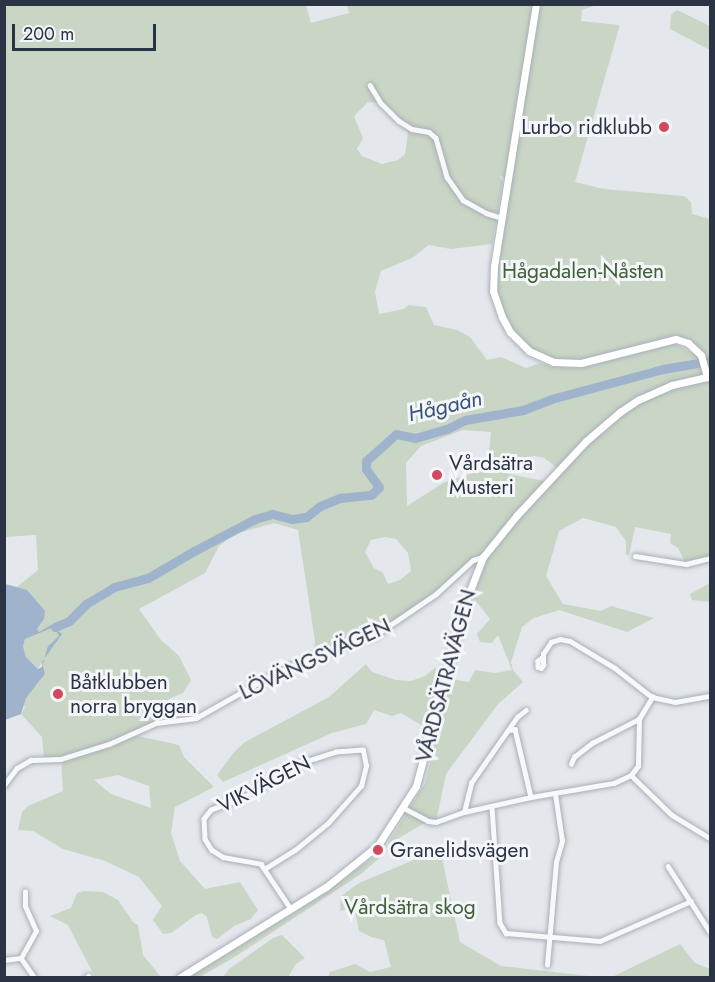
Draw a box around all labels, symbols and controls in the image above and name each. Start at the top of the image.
scale bar [15,12,159,50]
text: 200 m [23,21,74,47]
place label: Lurbo ridklubb [521,114,652,140]
marker: Lurbo ridklubb [657,120,671,134]
park label: Hågadalen-Nåsten [502,258,664,284]
water label: Hågaån [405,385,485,427]
place label: Vårdsätra Musteri [449,450,533,500]
marker: Vårdsätra Musteri [430,468,444,482]
street label: VÅRDSÄTRAVÄGEN [411,587,481,765]
street label: LÖVÄNGSVÄGEN [236,613,394,705]
place label: Båtklubben norra bryggan [70,669,197,719]
marker: Båtklubben norra bryggan [51,687,65,701]
street label: VIKVÄGEN [213,750,315,818]
place label: Granelidsvägen [390,837,529,863]
marker: Granelidsvägen [371,843,385,857]
park label: Vårdsätra skog [344,894,476,920]

